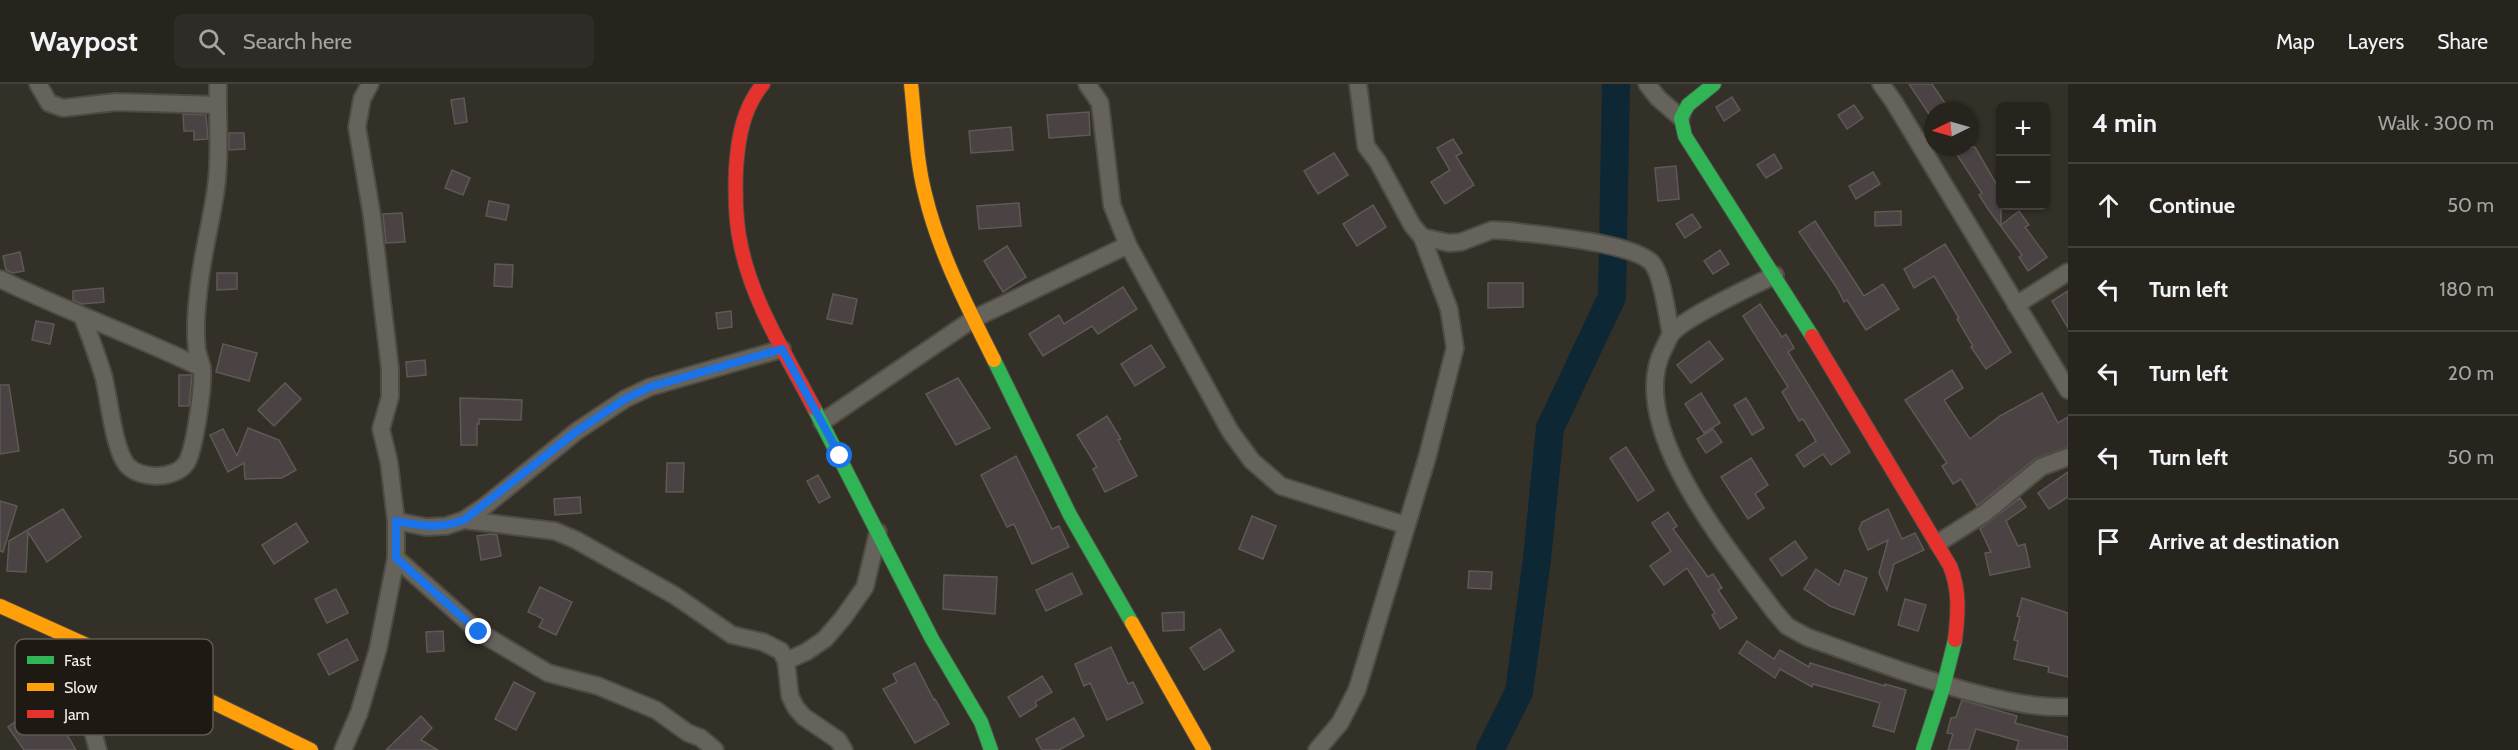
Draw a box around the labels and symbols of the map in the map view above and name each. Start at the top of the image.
north arrow [1924,102,1978,156]
route start [826,442,852,468]
route end [465,618,491,644]
legend [15,639,213,735]
text: Fast [64,651,92,670]
text: Slow [64,678,98,697]
text: Jam [63,705,90,724]

